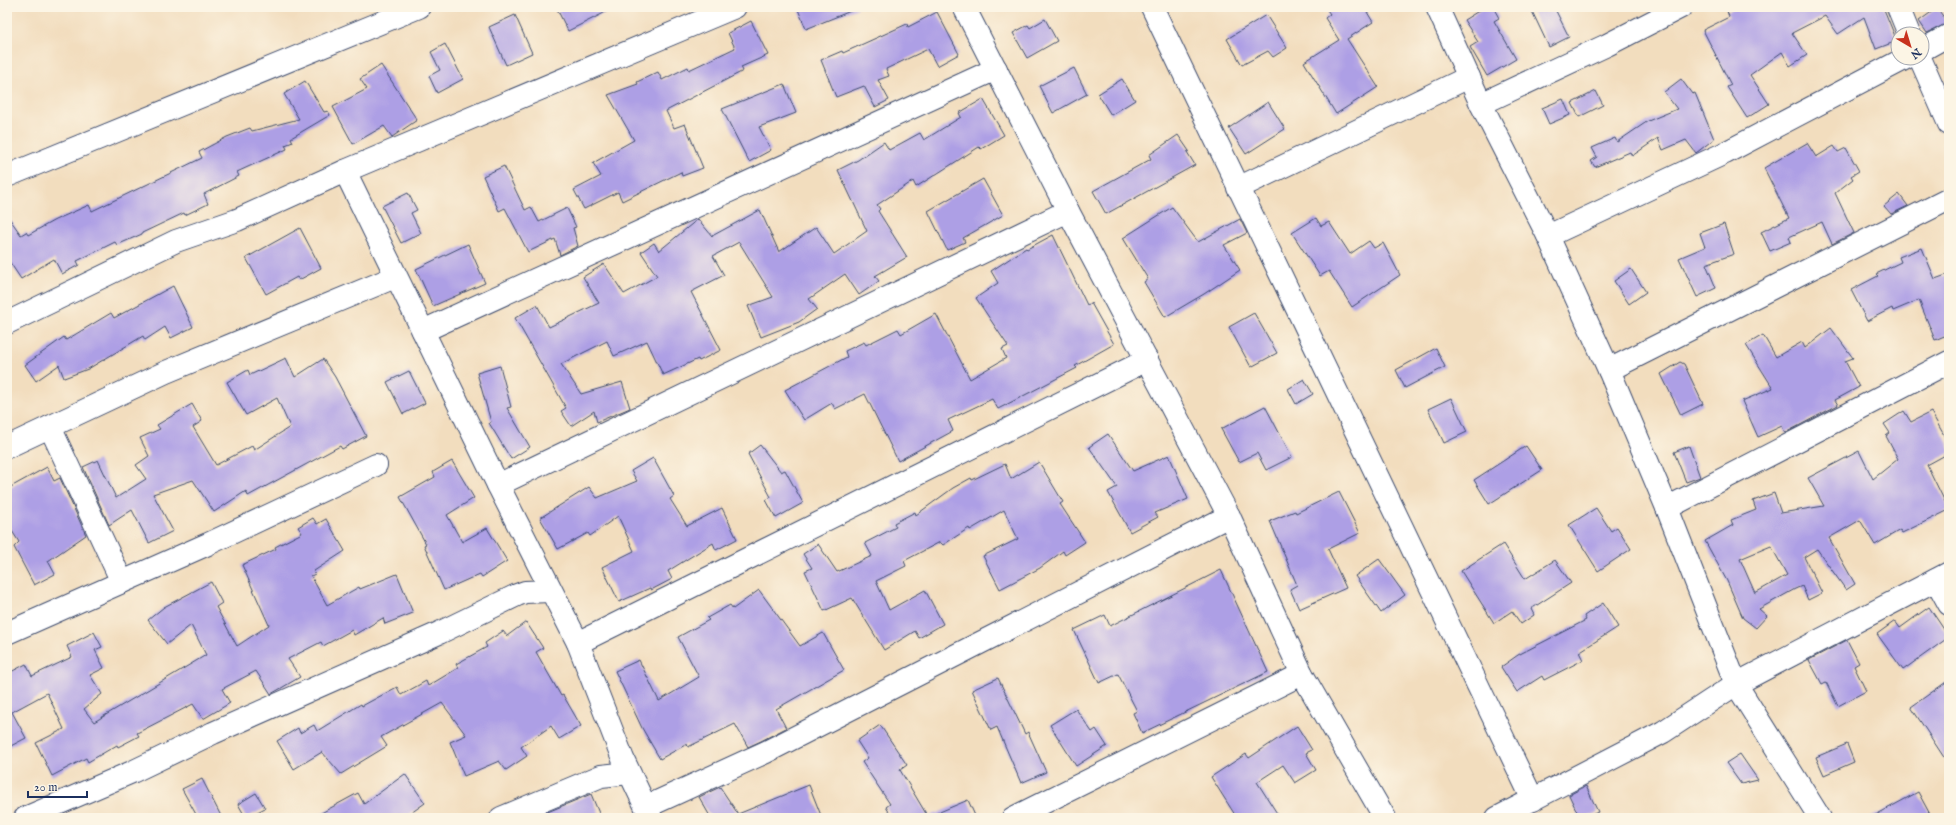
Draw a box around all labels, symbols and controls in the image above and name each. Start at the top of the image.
north arrow [1890,26,1930,66]
text: N [1907,44,1924,62]
scale bar [28,773,87,799]
text: 20 m [34,780,57,795]

